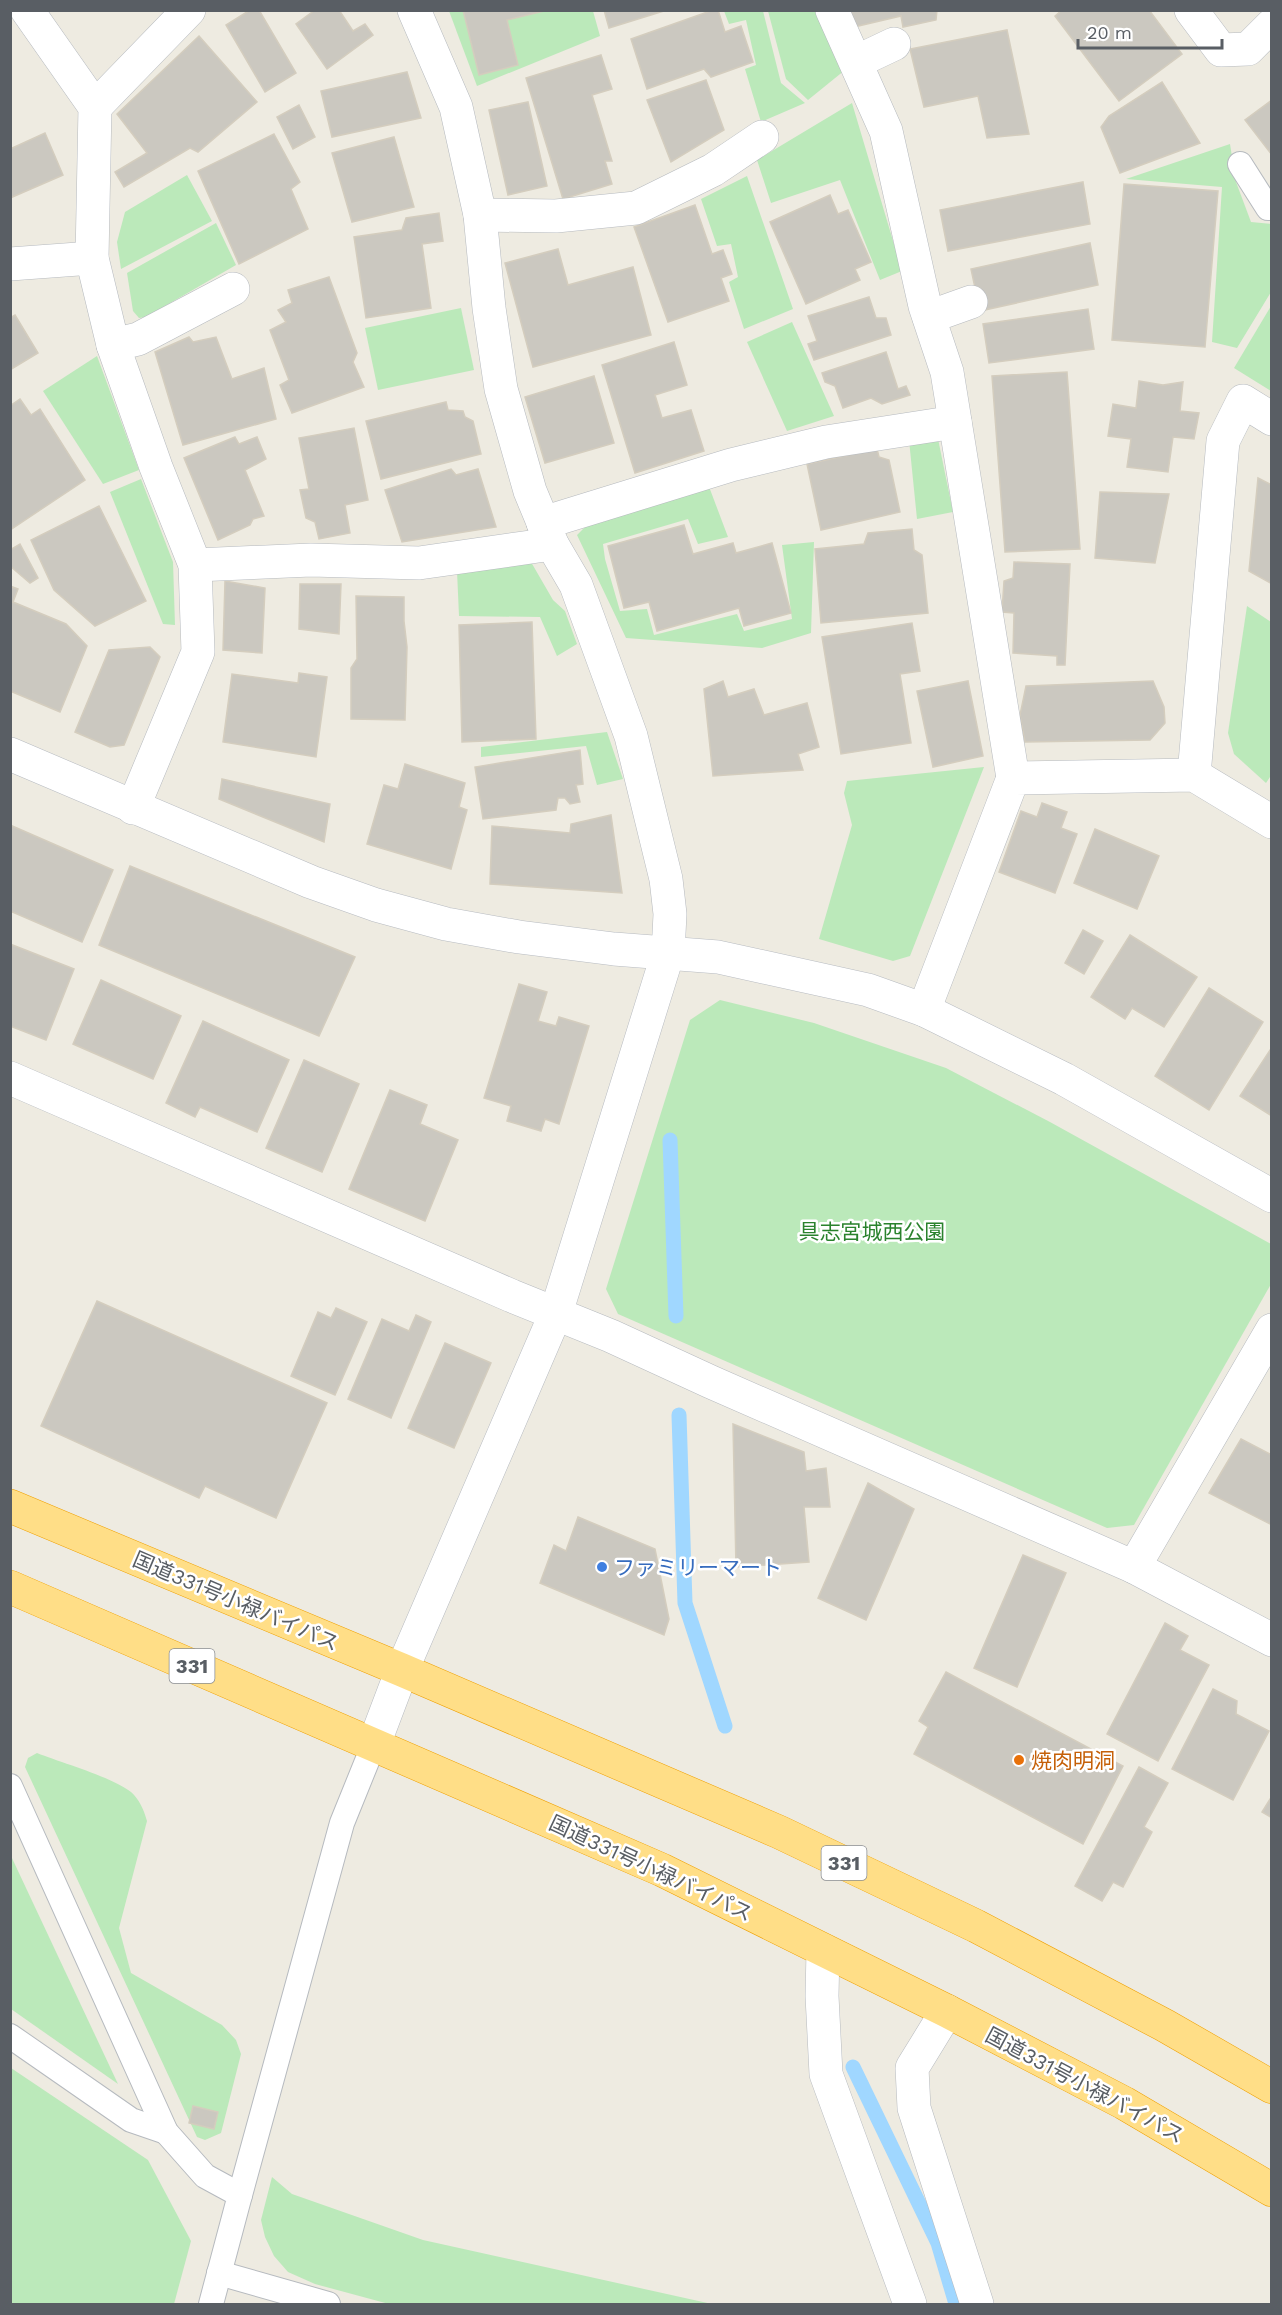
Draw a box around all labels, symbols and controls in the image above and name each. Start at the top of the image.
scale bar [1078,12,1222,50]
text: 20 m [1087,22,1132,43]
park label: 具志宮城西公園 [799,1219,946,1244]
street label: 国道331号小禄バイパス [129,1546,343,1656]
place label: ファミリーマート [614,1555,782,1580]
marker: ファミリーマート [595,1560,609,1574]
road number: 331 [170,1649,214,1683]
place label: 焼肉明洞 [1031,1748,1115,1773]
marker: 焼肉明洞 [1012,1753,1026,1767]
street label: 国道331号小禄バイパス [545,1810,757,1926]
road number: 331 [822,1846,866,1880]
street label: 国道331号小禄バイパス [981,2022,1189,2148]

